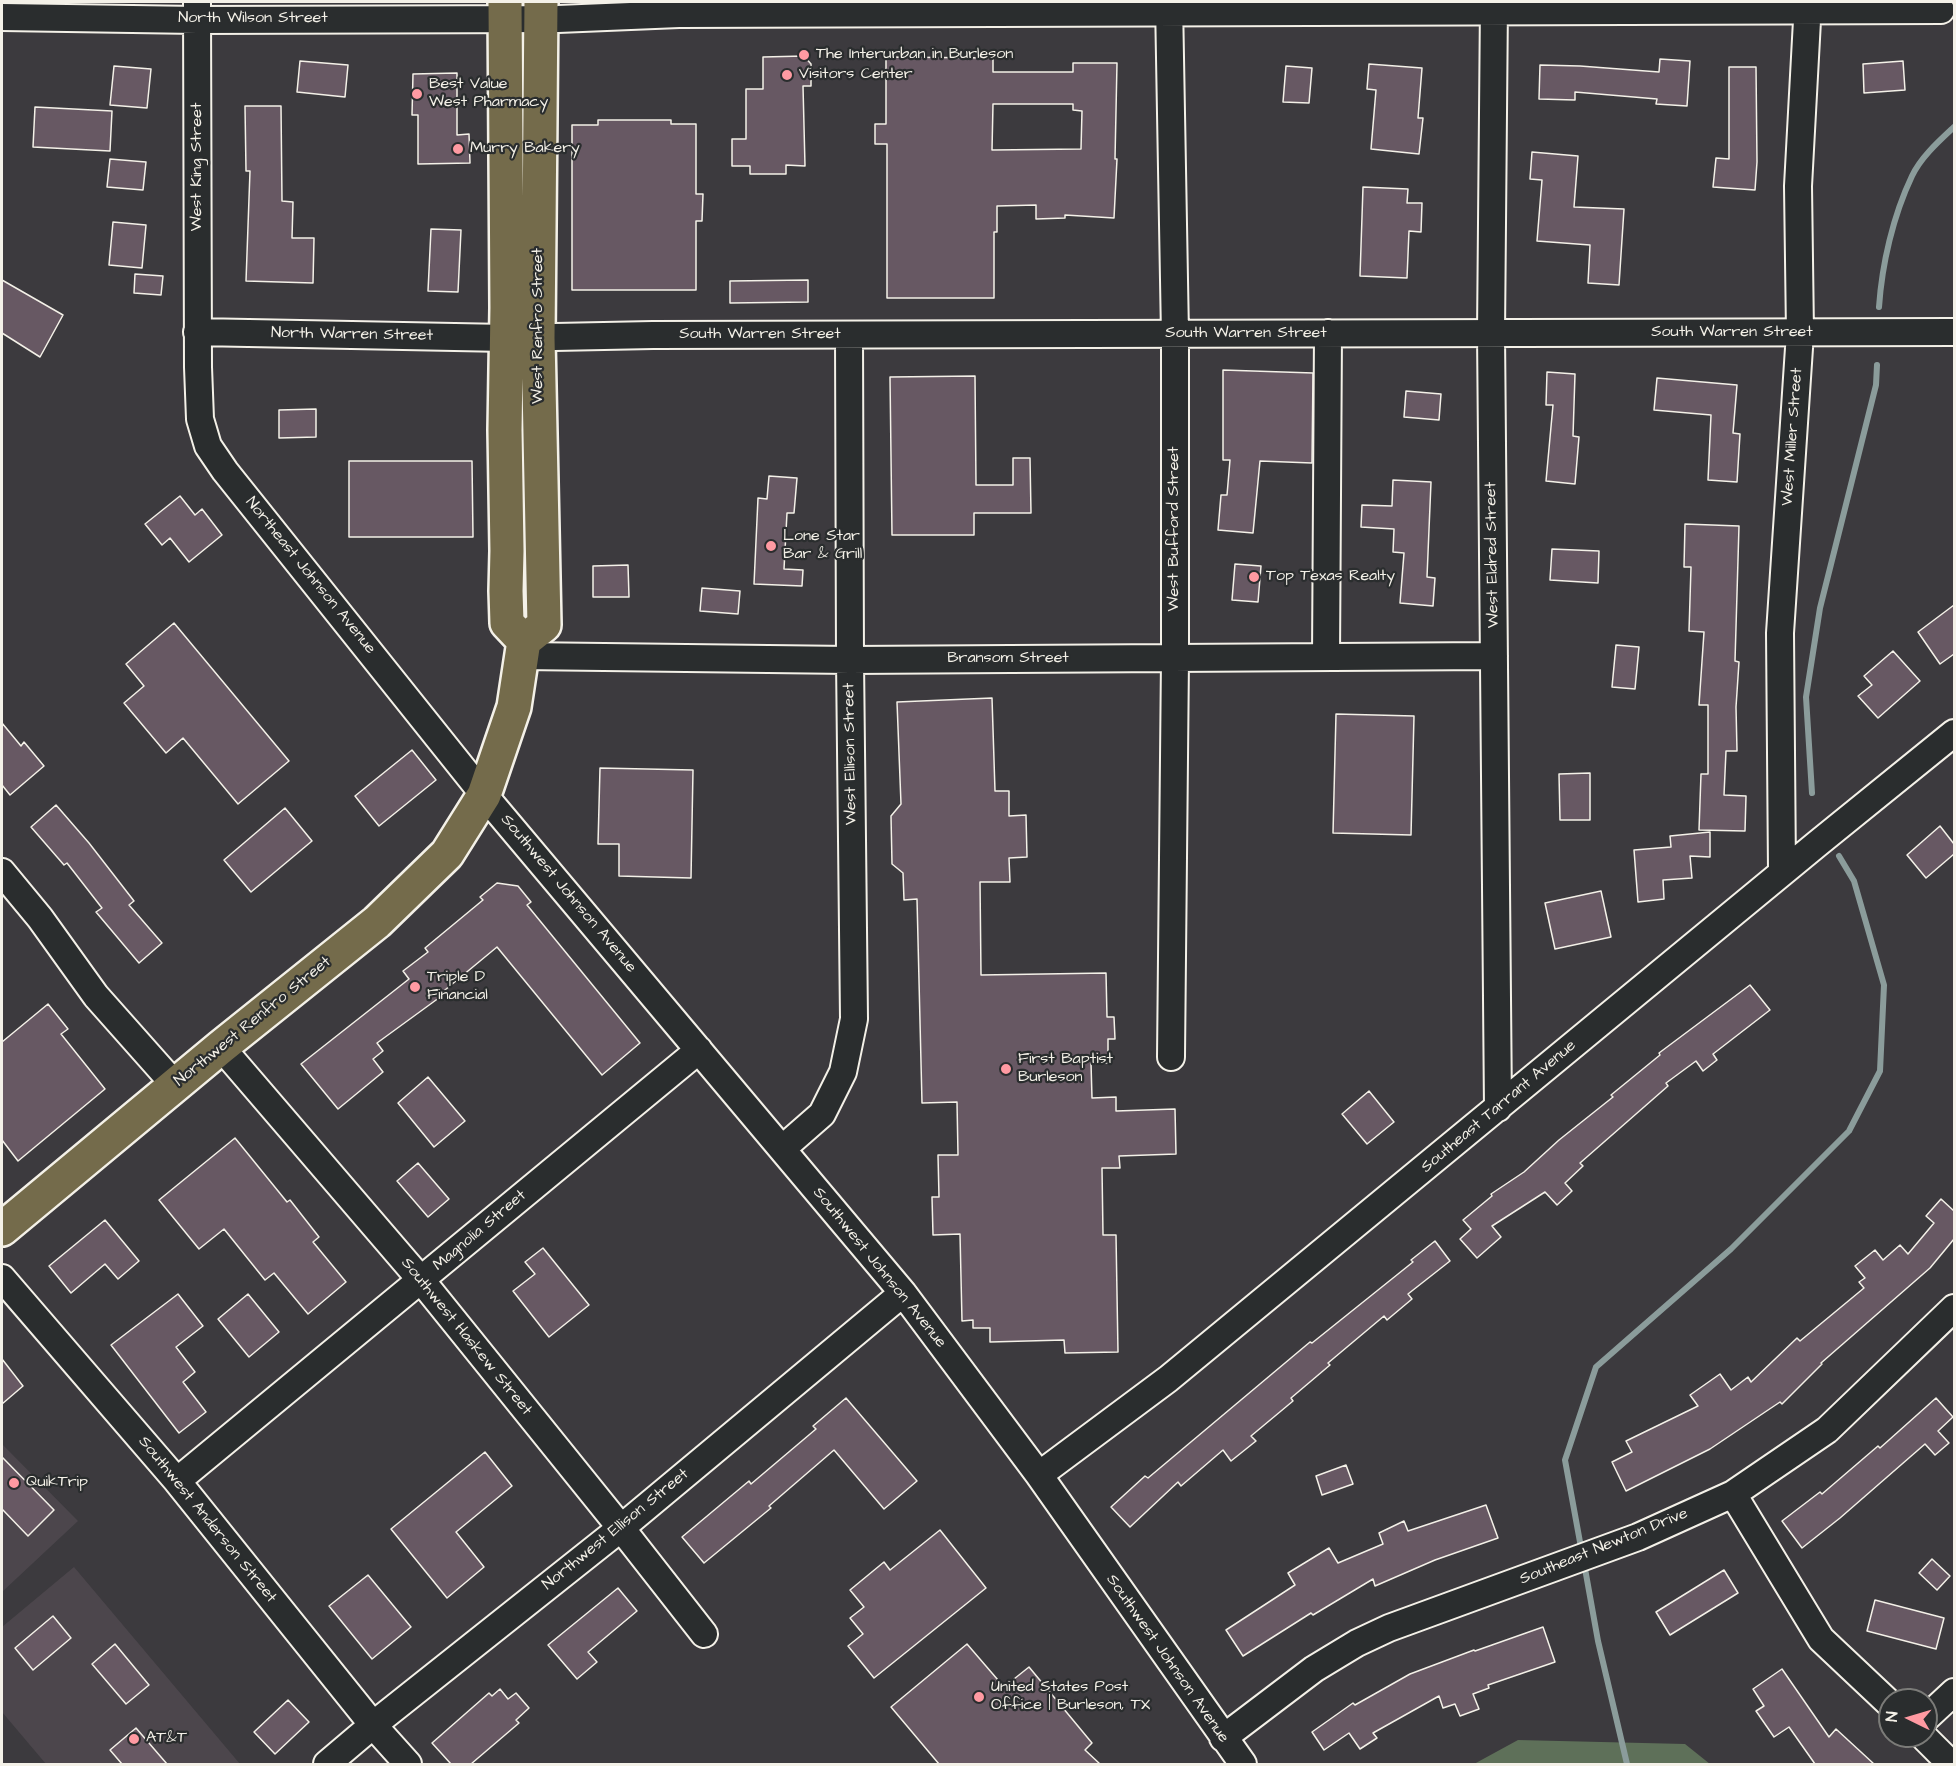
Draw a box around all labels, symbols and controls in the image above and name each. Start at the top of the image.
street label: North Wilson Street [178,9,328,29]
place label: The Interurban in Burleson [816,45,1013,65]
marker: The Interurban in Burleson [797,48,811,62]
place label: Visitors Center [799,65,913,85]
marker: Visitors Center [780,68,794,82]
place label: Best Value West Pharmacy [429,75,548,113]
marker: Best Value West Pharmacy [410,87,424,101]
street label: West King Street [188,103,208,231]
place label: Murry Bakery [470,139,580,159]
marker: Murry Bakery [451,142,465,156]
street label: West Renfro Street [529,248,549,404]
street label: South Warren Street [1651,323,1813,343]
street label: North Warren Street [271,324,433,346]
street label: South Warren Street [1165,324,1327,344]
street label: South Warren Street [679,325,841,345]
street label: West Miller Street [1779,367,1807,507]
street label: West Bufford Street [1165,447,1185,611]
street label: West Eldred Street [1482,482,1504,628]
street label: Northeast Johnson Avenue [241,494,379,658]
place label: Lone Star Bar & Grill [783,527,862,565]
marker: Lone Star Bar & Grill [764,539,778,553]
place label: Top Texas Realty [1266,567,1395,587]
marker: Top Texas Realty [1247,570,1261,584]
street label: Bransom Street [947,649,1069,669]
street label: West Ellison Street [840,683,862,825]
street label: Southwest Johnson Avenue [496,811,640,977]
street label: Northwest Renfro Street [171,953,335,1091]
place label: Triple D Financial [427,968,488,1006]
marker: Triple D Financial [408,980,422,994]
street label: Southeast Tarrant Avenue [1418,1037,1580,1177]
place label: First Baptist Burleson [1018,1050,1113,1088]
marker: First Baptist Burleson [999,1062,1013,1076]
street label: Southwest Johnson Avenue [808,1184,950,1352]
street label: Magnolia Street [430,1187,530,1275]
street label: Southwest Haskew Street [396,1254,536,1420]
street label: Southwest Anderson Street [134,1433,280,1607]
street label: Northwest Ellison Street [539,1465,693,1595]
place label: QuikTrip [26,1473,88,1493]
marker: QuikTrip [7,1476,21,1490]
street label: Southeast Newton Drive [1517,1504,1691,1590]
street label: Southwest Johnson Avenue [1101,1571,1233,1747]
place label: United States Post Office | Burleson, TX [991,1678,1150,1716]
north arrow [1878,1688,1938,1748]
marker: United States Post Office | Burleson, TX [972,1690,986,1704]
text: N [1881,1711,1903,1723]
place label: AT&T [146,1729,187,1749]
marker: AT&T [127,1732,141,1746]

